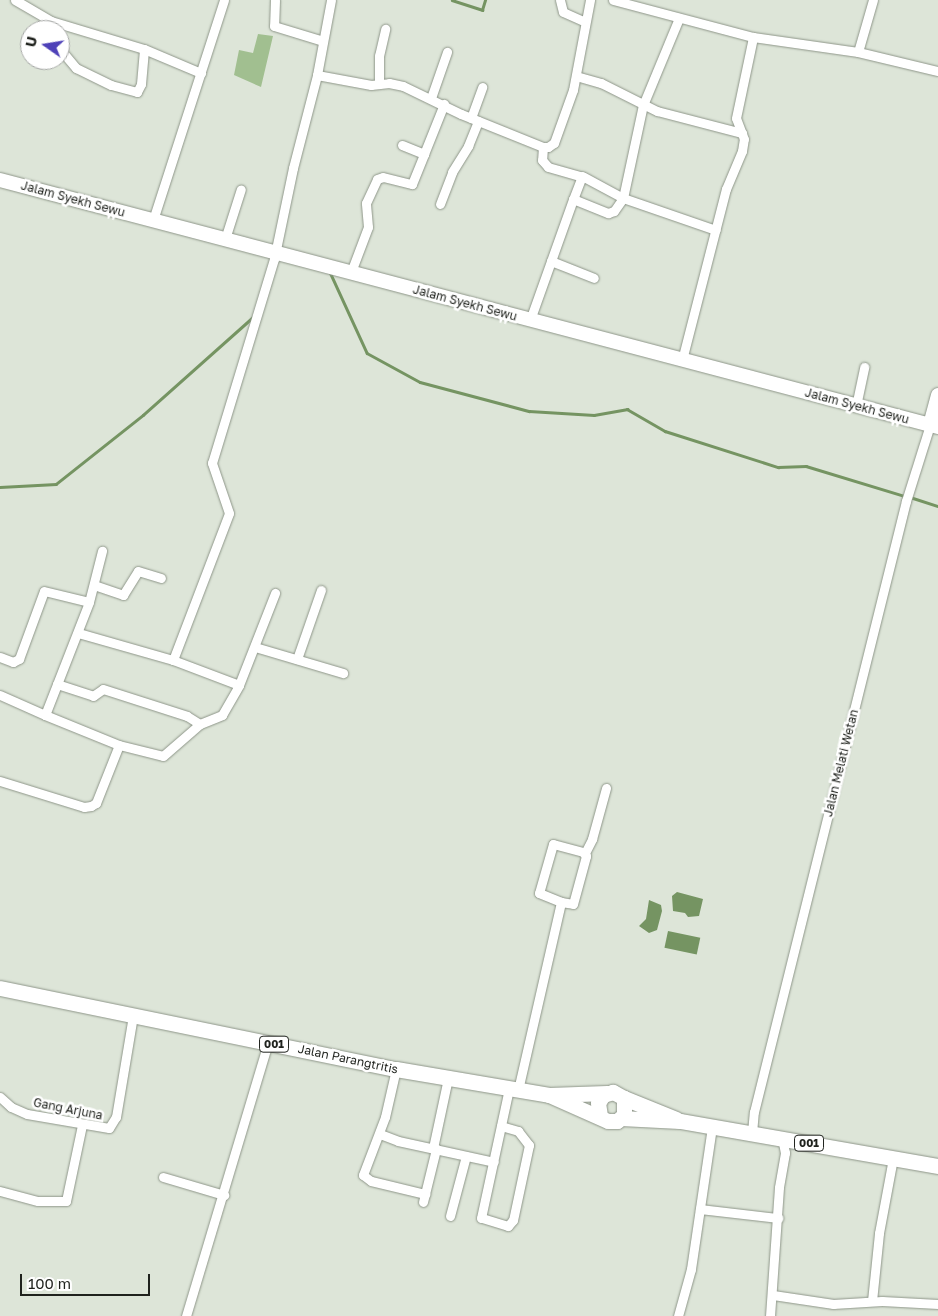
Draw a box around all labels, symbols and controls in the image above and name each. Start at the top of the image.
north arrow [20,20,70,70]
text: U [21,35,40,49]
street label: Jalam Syekh Sewu [19,178,127,220]
street label: Jalam Syekh Sewu [411,282,519,324]
street label: Jalam Syekh Sewu [803,385,911,427]
street label: Jalan Melati Wetan [821,708,861,818]
road number: 001 [259,1036,289,1052]
street label: Jalan Parangtritis [297,1041,399,1077]
street label: Gang Arjuna [32,1095,104,1123]
road number: 001 [794,1134,824,1152]
scale bar [22,1264,152,1296]
text: 100 m [28,1274,71,1292]

